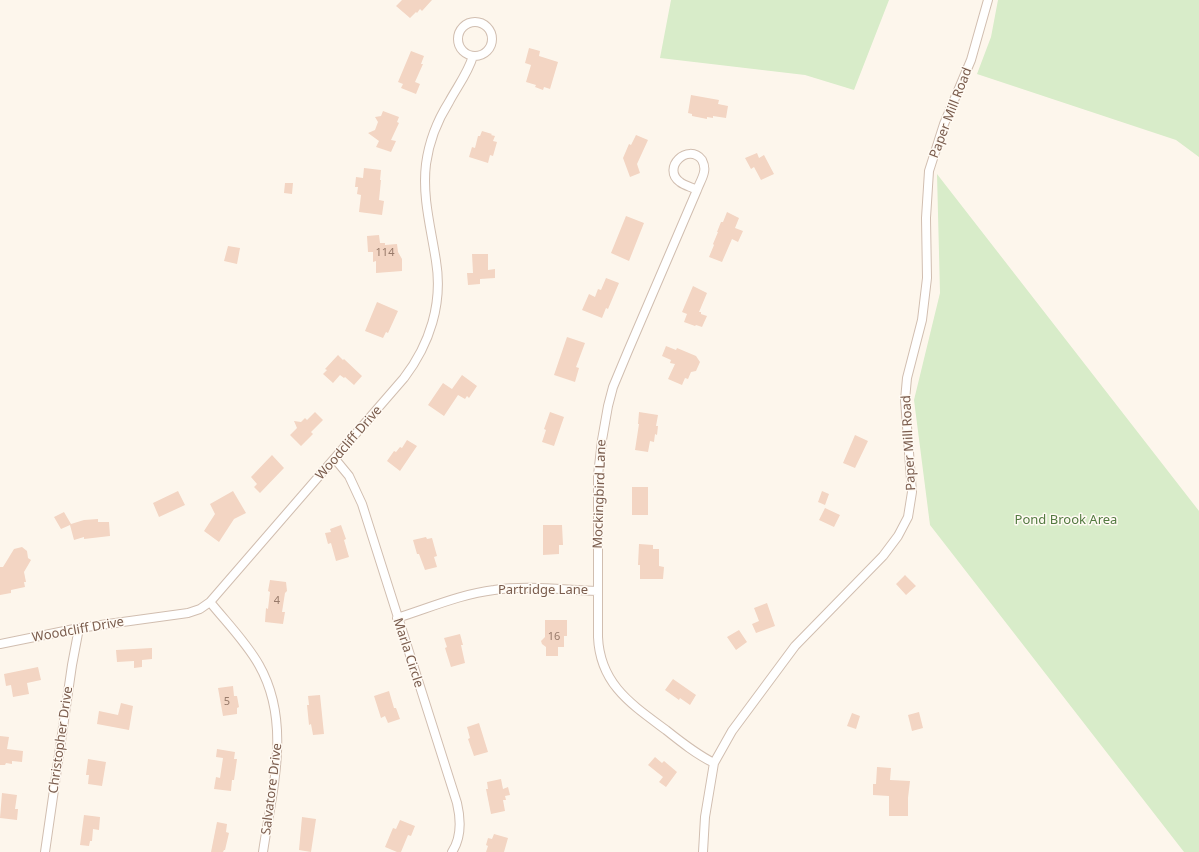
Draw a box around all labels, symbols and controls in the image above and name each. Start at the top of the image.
street label: Paper Mill Road [927,66,975,160]
house number: 114 [376,246,394,260]
street label: Paper Mill Road [899,395,919,491]
street label: Woodcliff Drive [313,403,385,483]
street label: Mockingbird Lane [590,439,610,549]
park label: Pond Brook Area [1015,512,1117,528]
street label: Partridge Lane [498,582,588,598]
house number: 4 [274,594,280,608]
street label: Woodcliff Drive [31,614,125,646]
street label: Marla Circle [389,616,427,690]
house number: 16 [548,630,560,644]
street label: Christopher Drive [46,685,76,795]
house number: 5 [224,695,230,709]
street label: Salvatore Drive [259,742,285,836]

